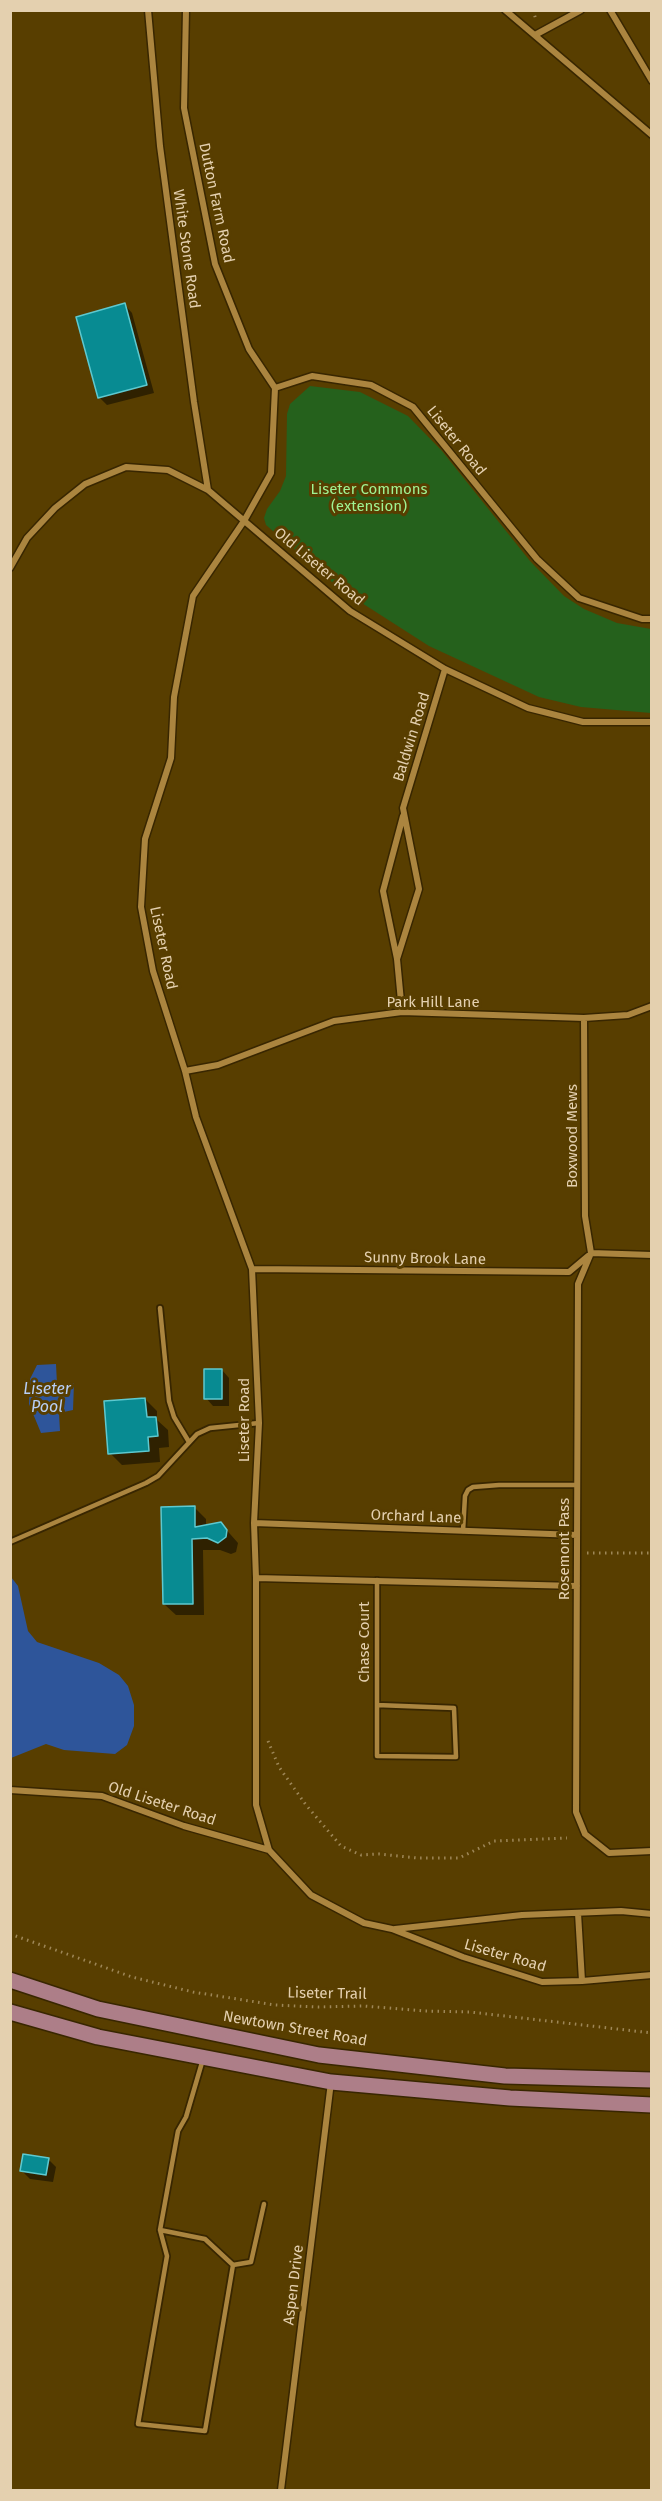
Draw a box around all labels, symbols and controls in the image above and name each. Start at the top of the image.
street label: Dutton Farm Road [194,141,238,265]
street label: White Stone Road [169,188,203,310]
street label: Liseter Road [422,402,490,480]
park label: Liseter Commons (extension) [310,481,428,516]
street label: Old Liseter Road [270,524,368,610]
street label: Baldwin Road [390,690,434,784]
street label: Liseter Road [145,905,181,991]
street label: Park Hill Lane [386,994,480,1012]
street label: Boxwood Mews [564,1084,582,1188]
street label: Sunny Brook Lane [364,1249,486,1269]
street label: Liseter Road [236,1378,254,1462]
water label: Liseter Pool [23,1380,71,1418]
street label: Rosemont Pass [556,1498,574,1600]
street label: Orchard Lane [370,1506,462,1528]
street label: Chase Court [356,1602,374,1682]
street label: Old Liseter Road [106,1778,218,1830]
street label: Liseter Road [462,1936,548,1976]
street label: Liseter Trail [287,1984,367,2004]
street label: Newtown Street Road [222,2007,368,2051]
street label: Aspen Drive [280,2244,308,2326]

